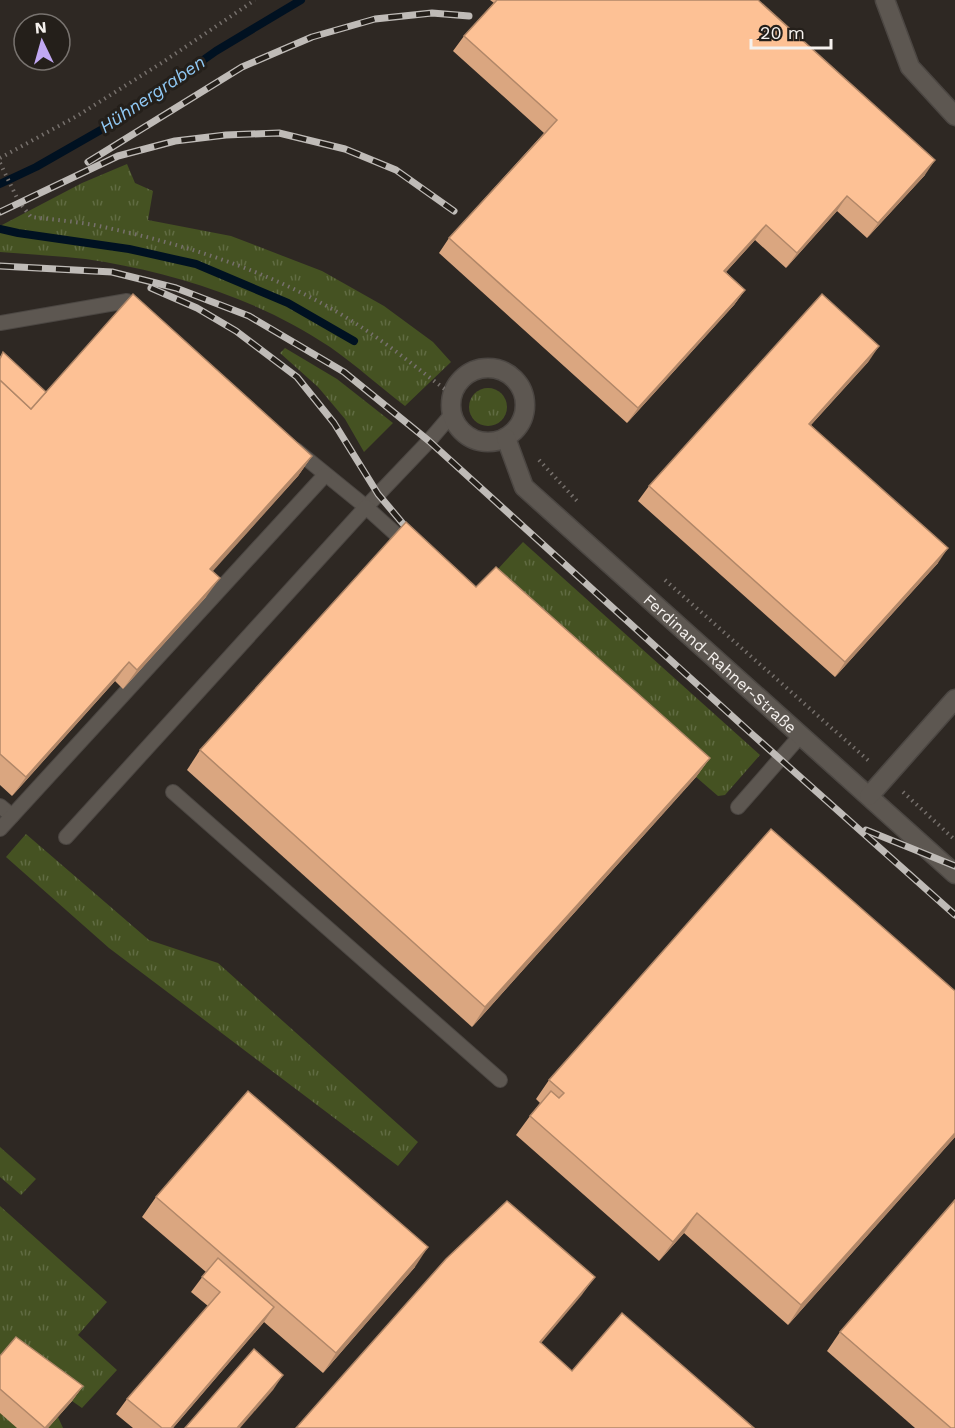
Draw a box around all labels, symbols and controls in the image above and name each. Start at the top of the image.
north arrow [12,12,72,72]
scale bar [751,12,830,50]
text: N [34,18,47,38]
text: 20 m [760,22,805,43]
water label: Hühnergraben [95,51,209,137]
street label: Ferdinand-Rahner-Straße [640,590,801,737]

